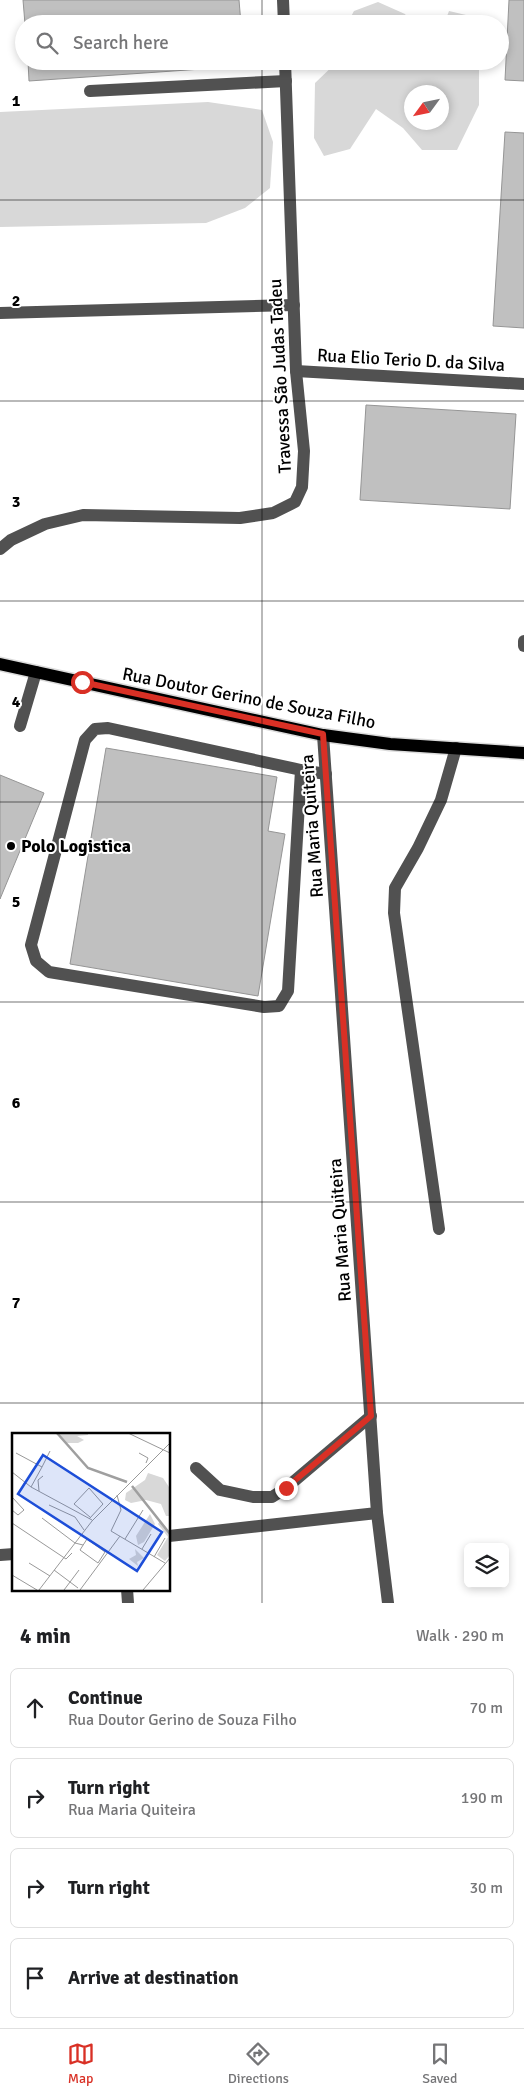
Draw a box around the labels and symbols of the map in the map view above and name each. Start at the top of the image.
north arrow [404,85,449,130]
text: 1 [12,91,21,111]
street label: Travessa São Judas Tadeu [264,278,296,474]
text: 2 [12,291,20,311]
street label: Rua Elio Terio D. da Silva [316,344,506,376]
text: 3 [12,492,20,512]
street label: Rua Doutor Gerino de Souza Filho [121,663,377,733]
route start [71,671,94,694]
text: 4 [12,692,21,712]
street label: Rua Maria Quiteira [296,753,328,899]
place label: Polo Logistica [21,835,131,857]
marker: Polo Logistica [5,840,17,852]
text: 5 [12,892,20,912]
text: 6 [12,1093,21,1113]
street label: Rua Maria Quiteira [324,1157,356,1303]
text: 7 [12,1293,21,1313]
inset map [12,1433,170,1590]
route end [275,1477,298,1500]

